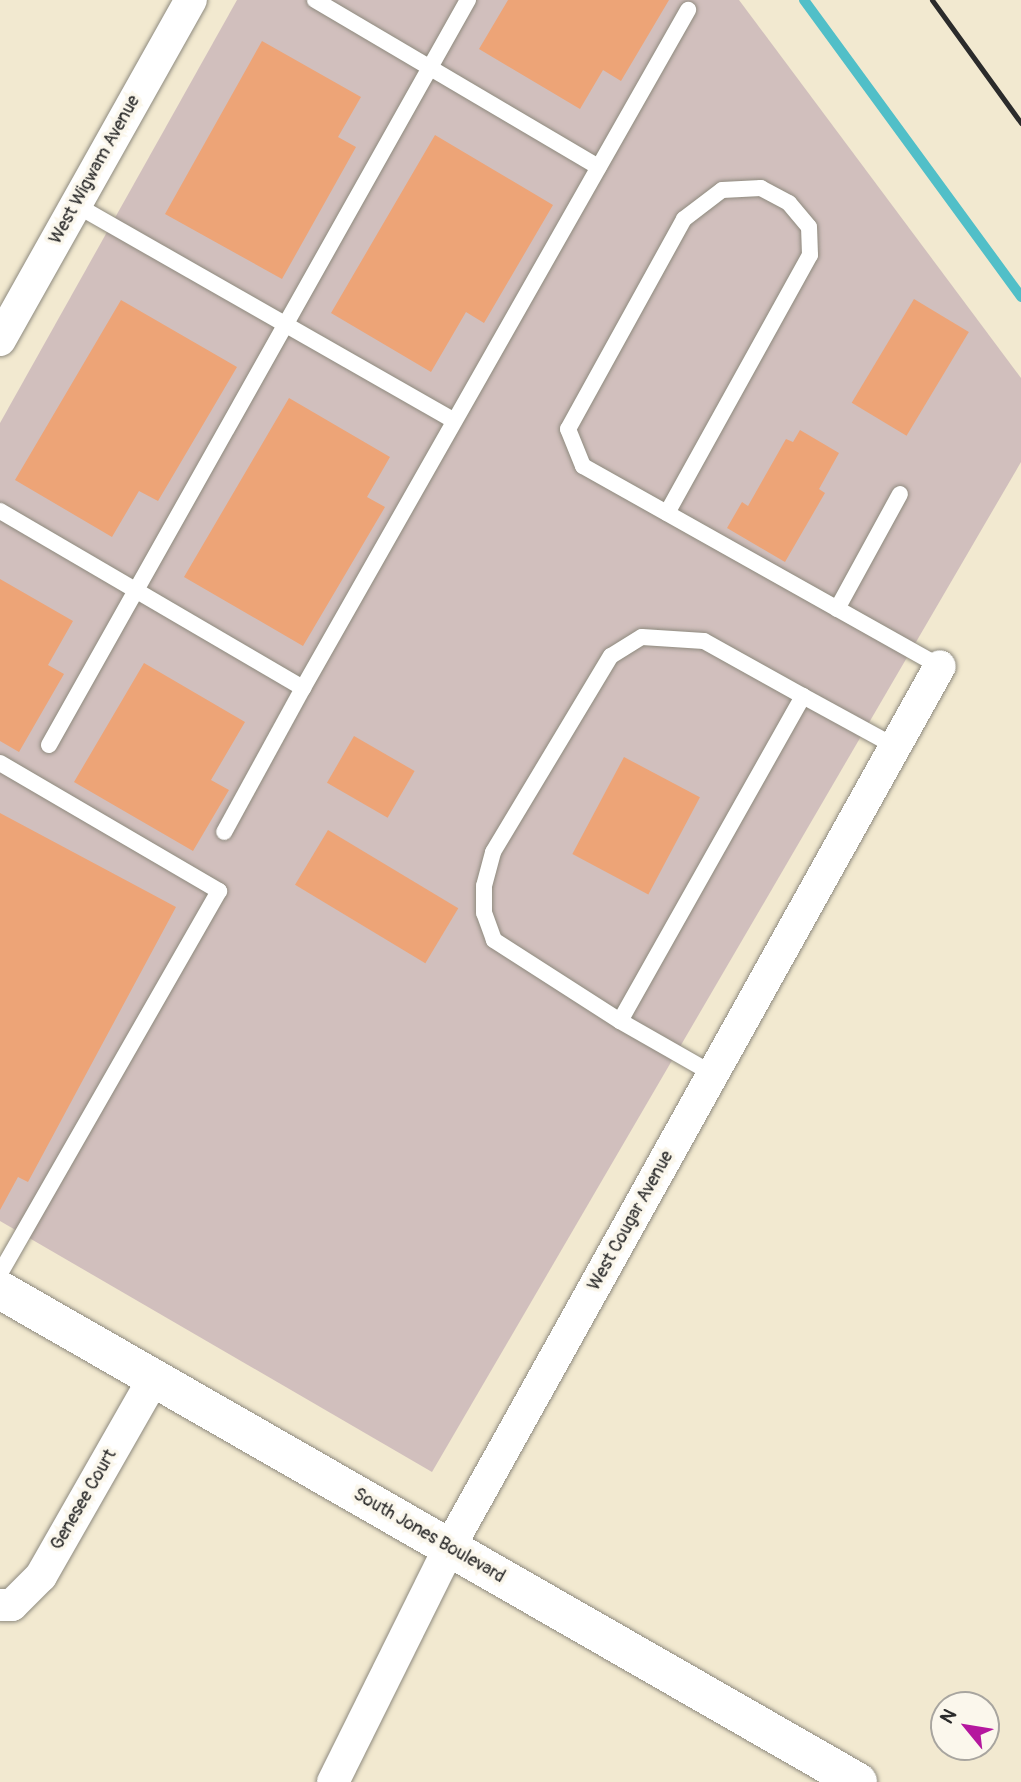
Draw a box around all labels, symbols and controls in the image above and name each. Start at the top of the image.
street label: West Wigwam Avenue [45,92,145,248]
street label: West Cougar Avenue [584,1147,678,1295]
street label: Genesee Court [46,1446,122,1554]
street label: South Jones Boulevard [349,1484,509,1588]
north arrow [930,1691,1000,1761]
text: N [935,1705,962,1728]

